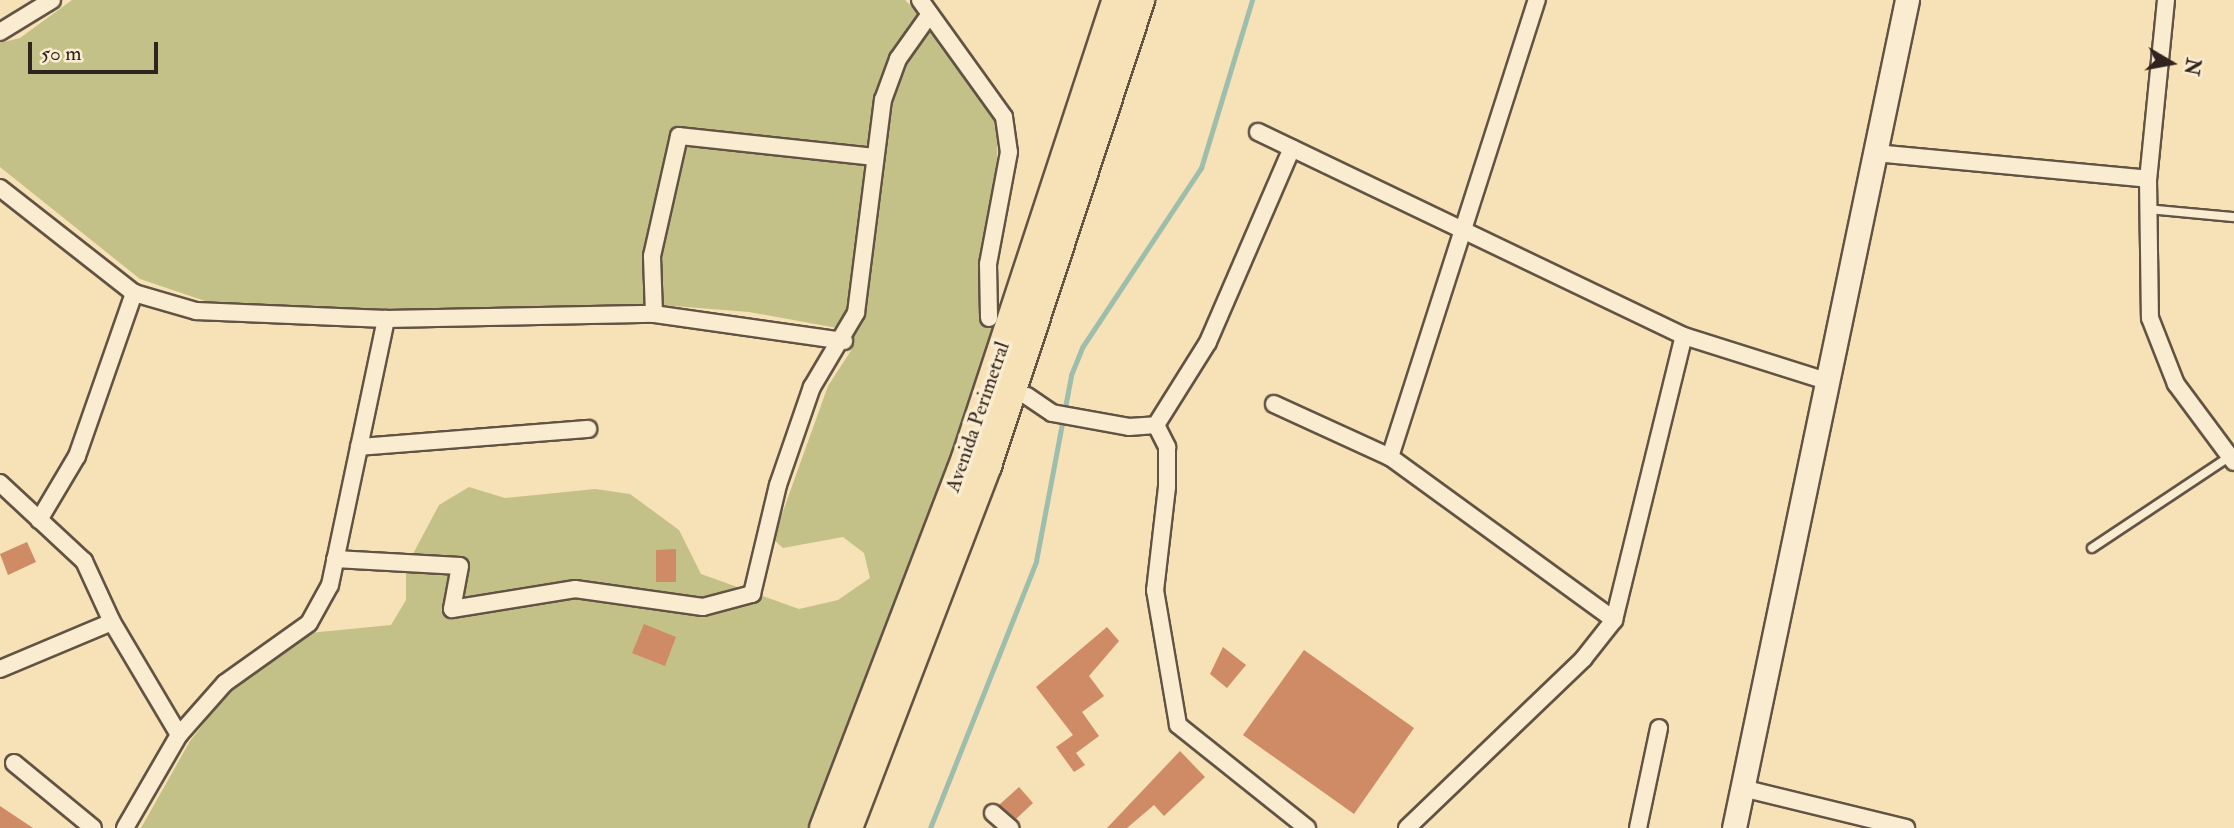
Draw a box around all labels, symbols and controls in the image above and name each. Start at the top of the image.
scale bar [32,28,161,72]
north arrow [2136,28,2206,98]
text: 50 m [41,40,82,67]
text: N [2178,56,2205,77]
street label: Avenida Perimetral [940,338,1016,496]

